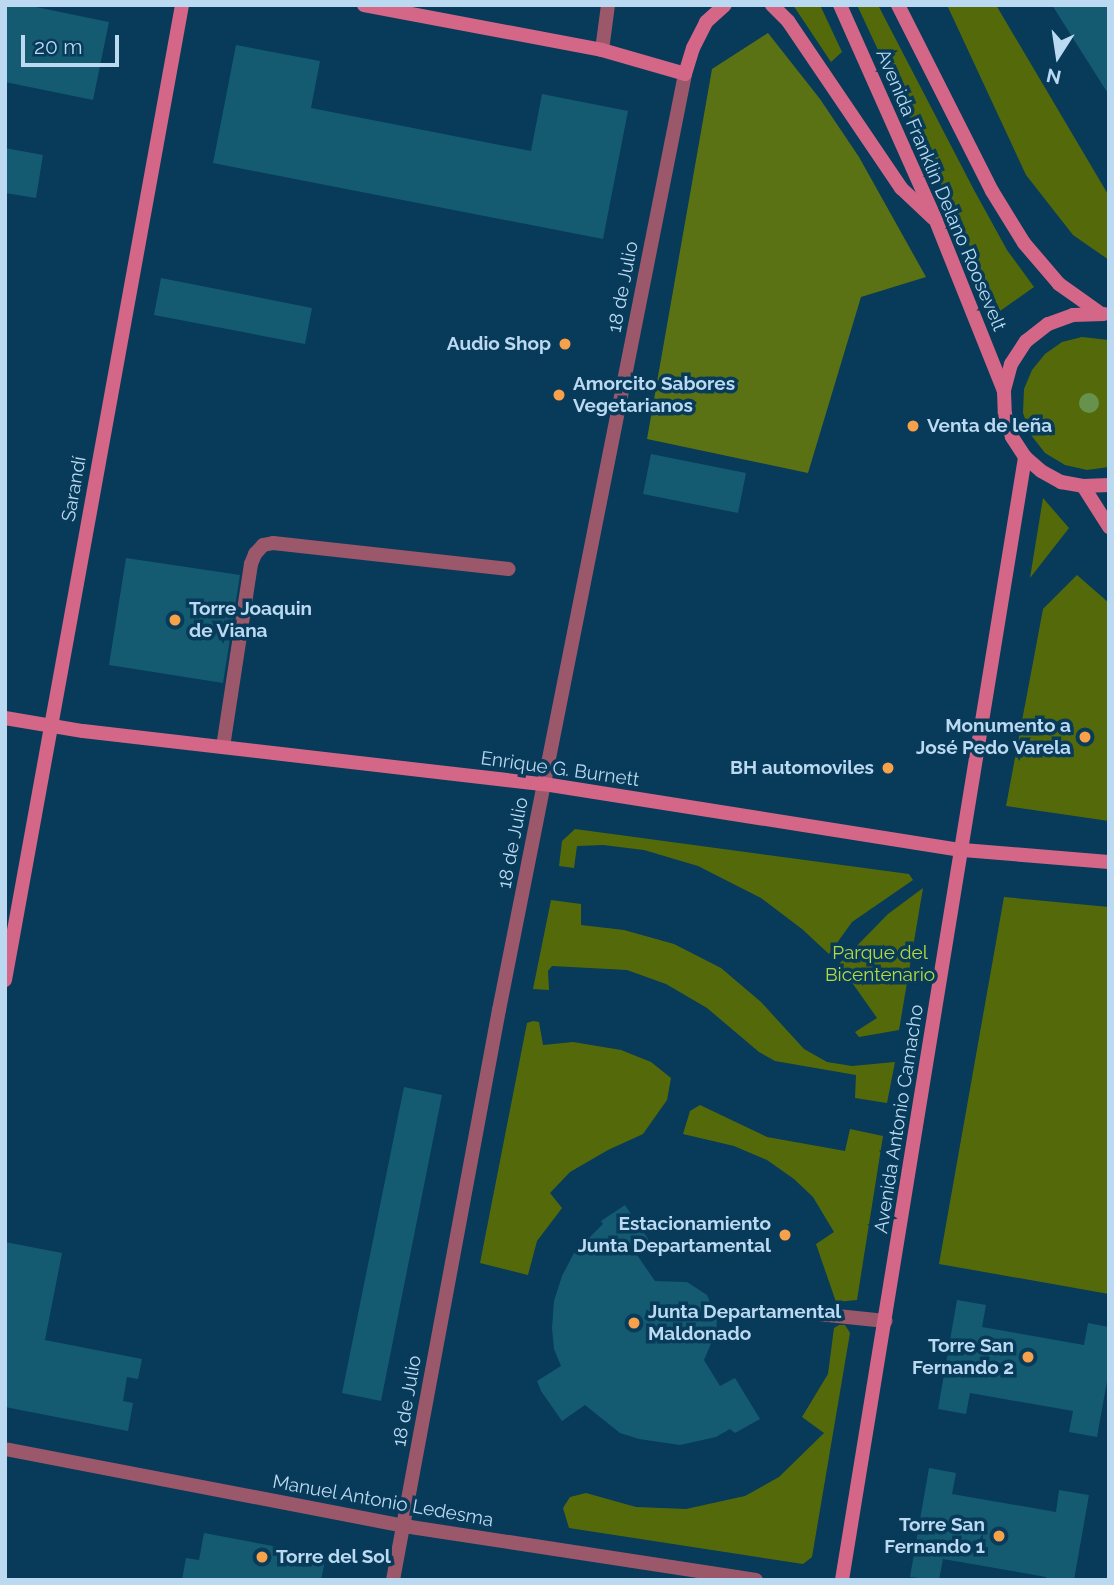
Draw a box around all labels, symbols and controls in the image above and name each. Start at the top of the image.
scale bar [24,21,122,65]
north arrow [1023,21,1093,91]
text: 20 m [34,34,82,59]
street label: Avenida Franklin Delano Roosevelt [871,46,1011,334]
text: N [1044,64,1063,89]
street label: 18 de Julio [603,239,643,335]
place label: Audio Shop [447,333,551,355]
marker: Audio Shop [557,336,573,352]
place label: Amorcito Sabores Vegetarianos [573,373,735,417]
marker: Amorcito Sabores Vegetarianos [551,387,567,403]
place label: Venta de leña [927,415,1052,437]
marker: Venta de leña [905,418,921,434]
street label: Sarandí [57,455,91,523]
place label: Torre Joaquin de Viana [189,598,313,642]
marker: Torre Joaquin de Viana [167,612,183,628]
place label: Monumento a José Pedo Varela [915,715,1071,759]
marker: Monumento a José Pedo Varela [1077,729,1093,745]
street label: Enrique G. Burnett [479,747,641,791]
place label: BH automoviles [730,757,874,779]
marker: BH automoviles [880,760,896,776]
street label: 18 de Julio [493,795,533,891]
park label: Parque del Bicentenario [825,942,935,986]
street label: Avenida Antonio Camacho [870,1003,928,1235]
place label: Estacionamiento Junta Departamental [578,1213,771,1257]
marker: Estacionamiento Junta Departamental [777,1227,793,1243]
place label: Junta Departamental Maldonado [648,1301,841,1345]
marker: Junta Departamental Maldonado [626,1315,642,1331]
place label: Torre San Fernando 2 [912,1335,1014,1379]
marker: Torre San Fernando 2 [1020,1349,1036,1365]
street label: 18 de Julio [388,1353,426,1449]
street label: Manuel Antonio Ledesma [270,1470,496,1532]
place label: Torre San Fernando 1 [884,1514,985,1558]
marker: Torre San Fernando 1 [991,1528,1007,1544]
place label: Torre del Sol [276,1546,391,1568]
marker: Torre del Sol [254,1549,270,1565]

